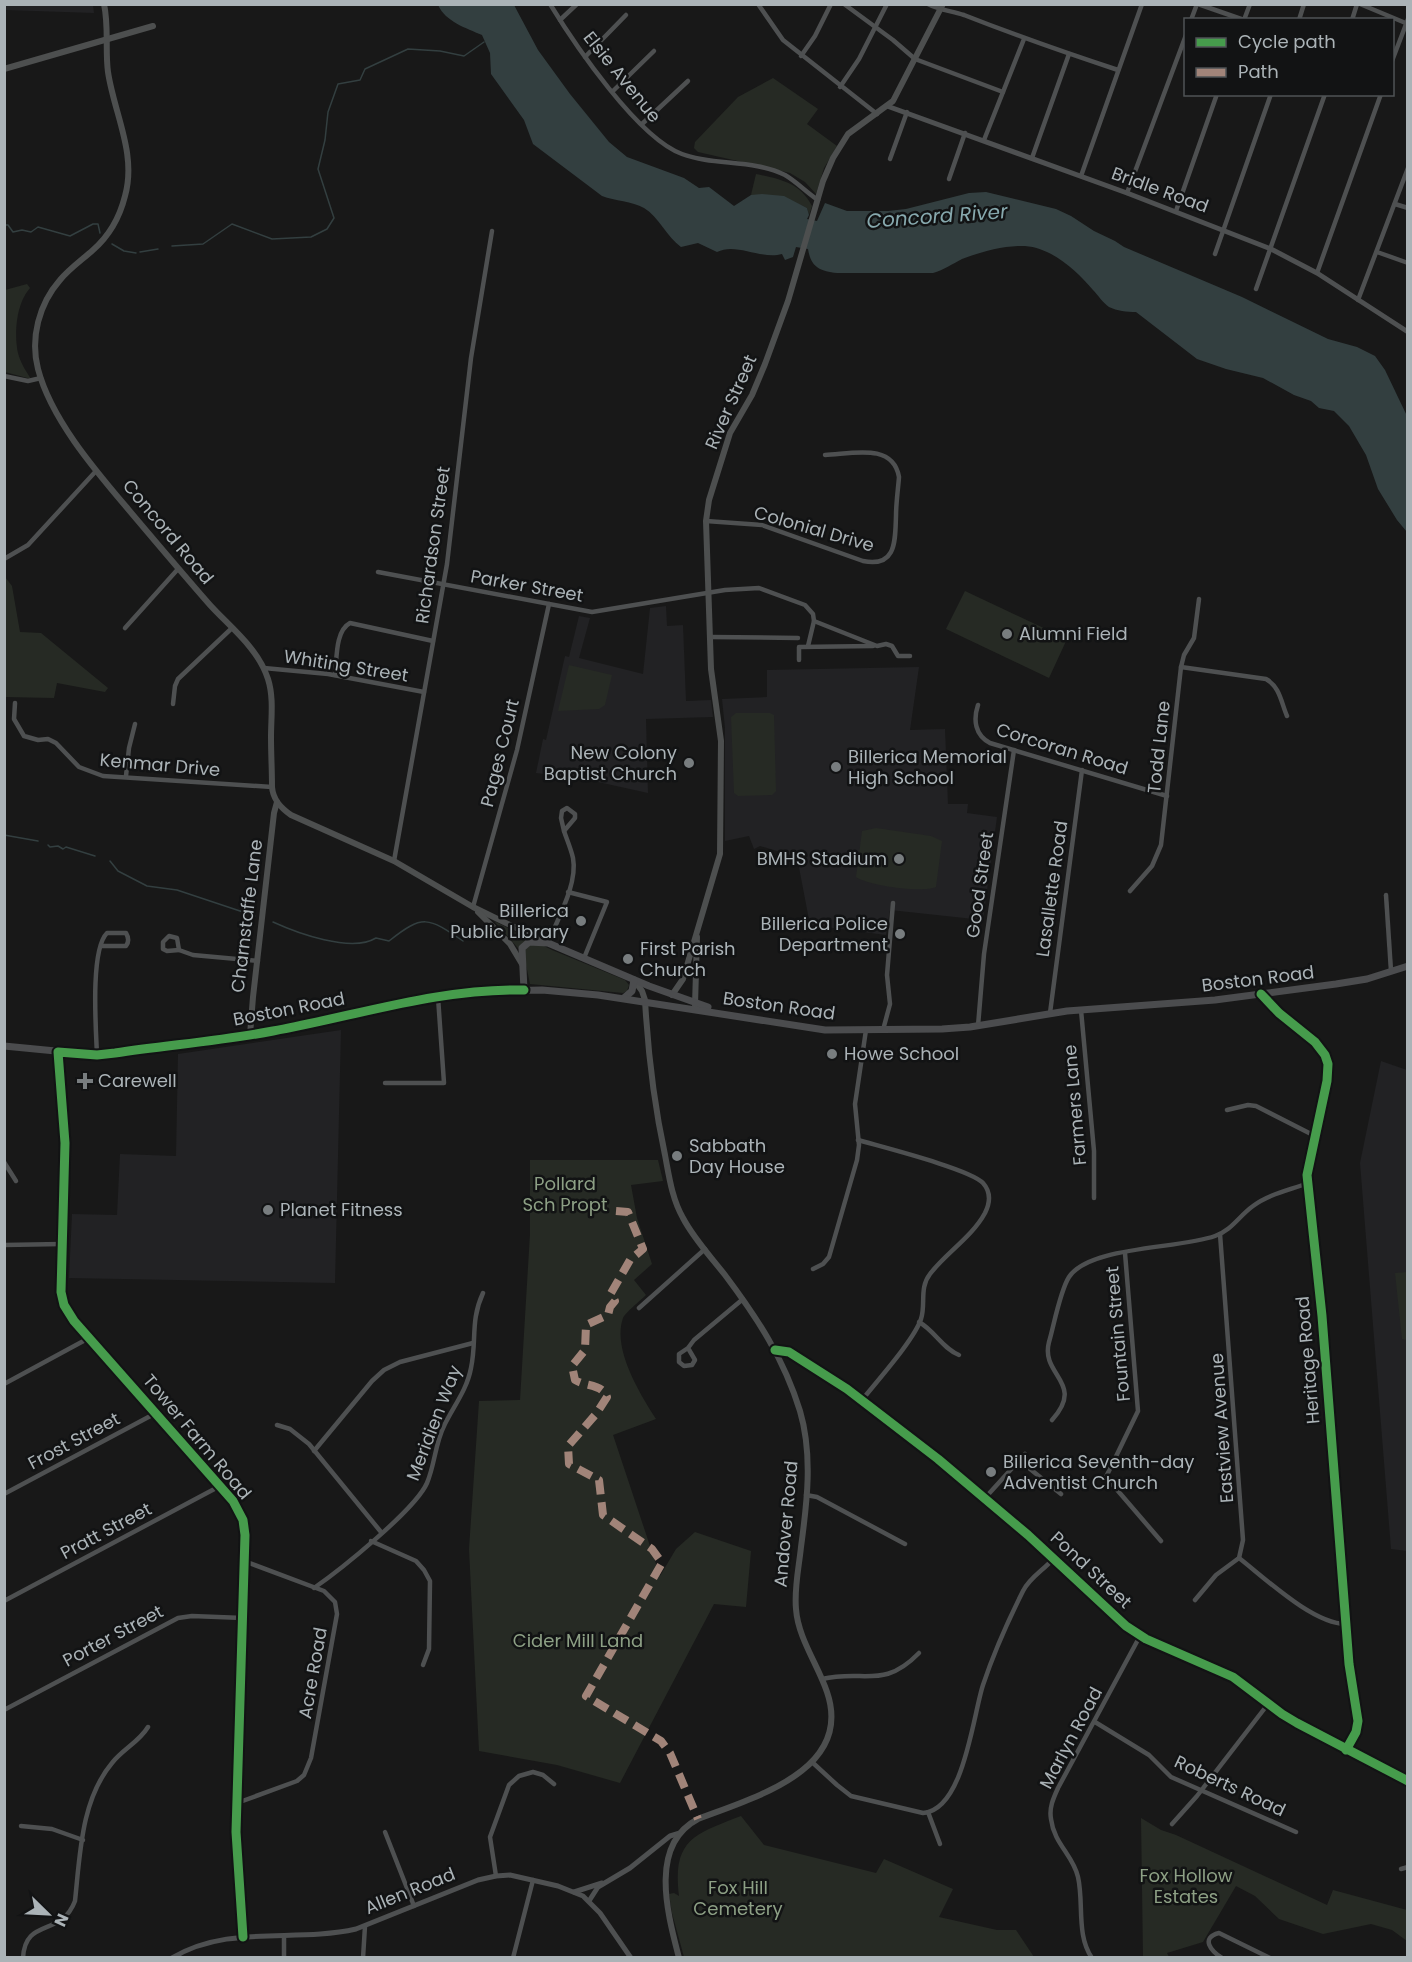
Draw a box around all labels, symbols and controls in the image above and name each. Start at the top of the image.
legend [1184,18,1394,96]
street label: Elsie Avenue [578,26,667,128]
text: Cycle path [1238,29,1336,54]
text: Path [1238,59,1279,84]
street label: Bridle Road [1108,160,1212,219]
water label: Concord River [866,197,1009,235]
street label: River Street [699,351,762,453]
street label: Richardson Street [409,465,456,625]
street label: Concord Road [117,474,220,589]
street label: Colonial Drive [751,499,877,558]
street label: Parker Street [469,563,585,608]
place label: Alumni Field [1019,621,1128,646]
marker: Alumni Field [1000,627,1014,641]
street label: Whiting Street [282,643,410,688]
street label: Pages Court [474,696,525,809]
street label: Todd Lane [1141,699,1176,795]
street label: Corcoran Road [993,717,1131,780]
place label: New Colony Baptist Church [544,740,677,786]
place label: Billerica Memorial High School [848,744,1007,790]
street label: Kenmar Drive [99,747,221,782]
marker: New Colony Baptist Church [682,756,696,770]
marker: Billerica Memorial High School [829,760,843,774]
street label: Lasallette Road [1030,819,1073,959]
street label: Good Street [960,830,999,940]
street label: Charnstaffe Lane [225,838,268,994]
place label: BMHS Stadium [757,846,887,871]
marker: BMHS Stadium [892,852,906,866]
place label: Billerica Public Library [450,898,569,944]
place label: Billerica Police Department [761,911,888,957]
marker: Billerica Public Library [574,914,588,928]
marker: Billerica Police Department [893,927,907,941]
place label: First Parish Church [640,936,736,982]
marker: First Parish Church [621,952,635,966]
street label: Boston Road [1200,959,1316,998]
street label: Boston Road [231,985,347,1032]
street label: Boston Road [721,985,837,1026]
place label: Howe School [844,1041,959,1066]
street label: Farmers Lane [1057,1044,1092,1167]
marker: Howe School [825,1047,839,1061]
place label: Carewell [98,1068,177,1093]
marker: Carewell [76,1072,94,1090]
place label: Sabbath Day House [689,1133,785,1179]
marker: Sabbath Day House [670,1149,684,1163]
park label: Pollard Sch Propt [522,1171,608,1217]
place label: Planet Fitness [280,1197,403,1222]
marker: Planet Fitness [261,1203,275,1217]
street label: Fountain Street [1099,1265,1136,1403]
street label: Heritage Road [1289,1295,1326,1425]
street label: Eastview Avenue [1204,1352,1239,1504]
street label: Meridien Way [400,1362,467,1484]
street label: Tower Farm Road [137,1369,257,1505]
street label: Frost Street [23,1406,124,1475]
place label: Billerica Seventh-day Adventist Church [1003,1449,1194,1495]
street label: Andover Road [768,1460,803,1588]
marker: Billerica Seventh-day Adventist Church [984,1465,998,1479]
street label: Pratt Street [56,1496,156,1565]
street label: Pond Street [1045,1525,1138,1614]
street label: Porter Street [58,1599,167,1673]
street label: Acre Road [292,1625,333,1721]
park label: Cider Mill Land [513,1628,643,1653]
street label: Marlyn Road [1033,1682,1108,1793]
street label: Roberts Road [1171,1749,1290,1822]
street label: Allen Road [361,1861,459,1920]
park label: Fox Hollow Estates [1139,1863,1233,1909]
park label: Fox Hill Cemetery [693,1875,783,1921]
north arrow [18,1884,78,1944]
text: N [48,1910,74,1930]

